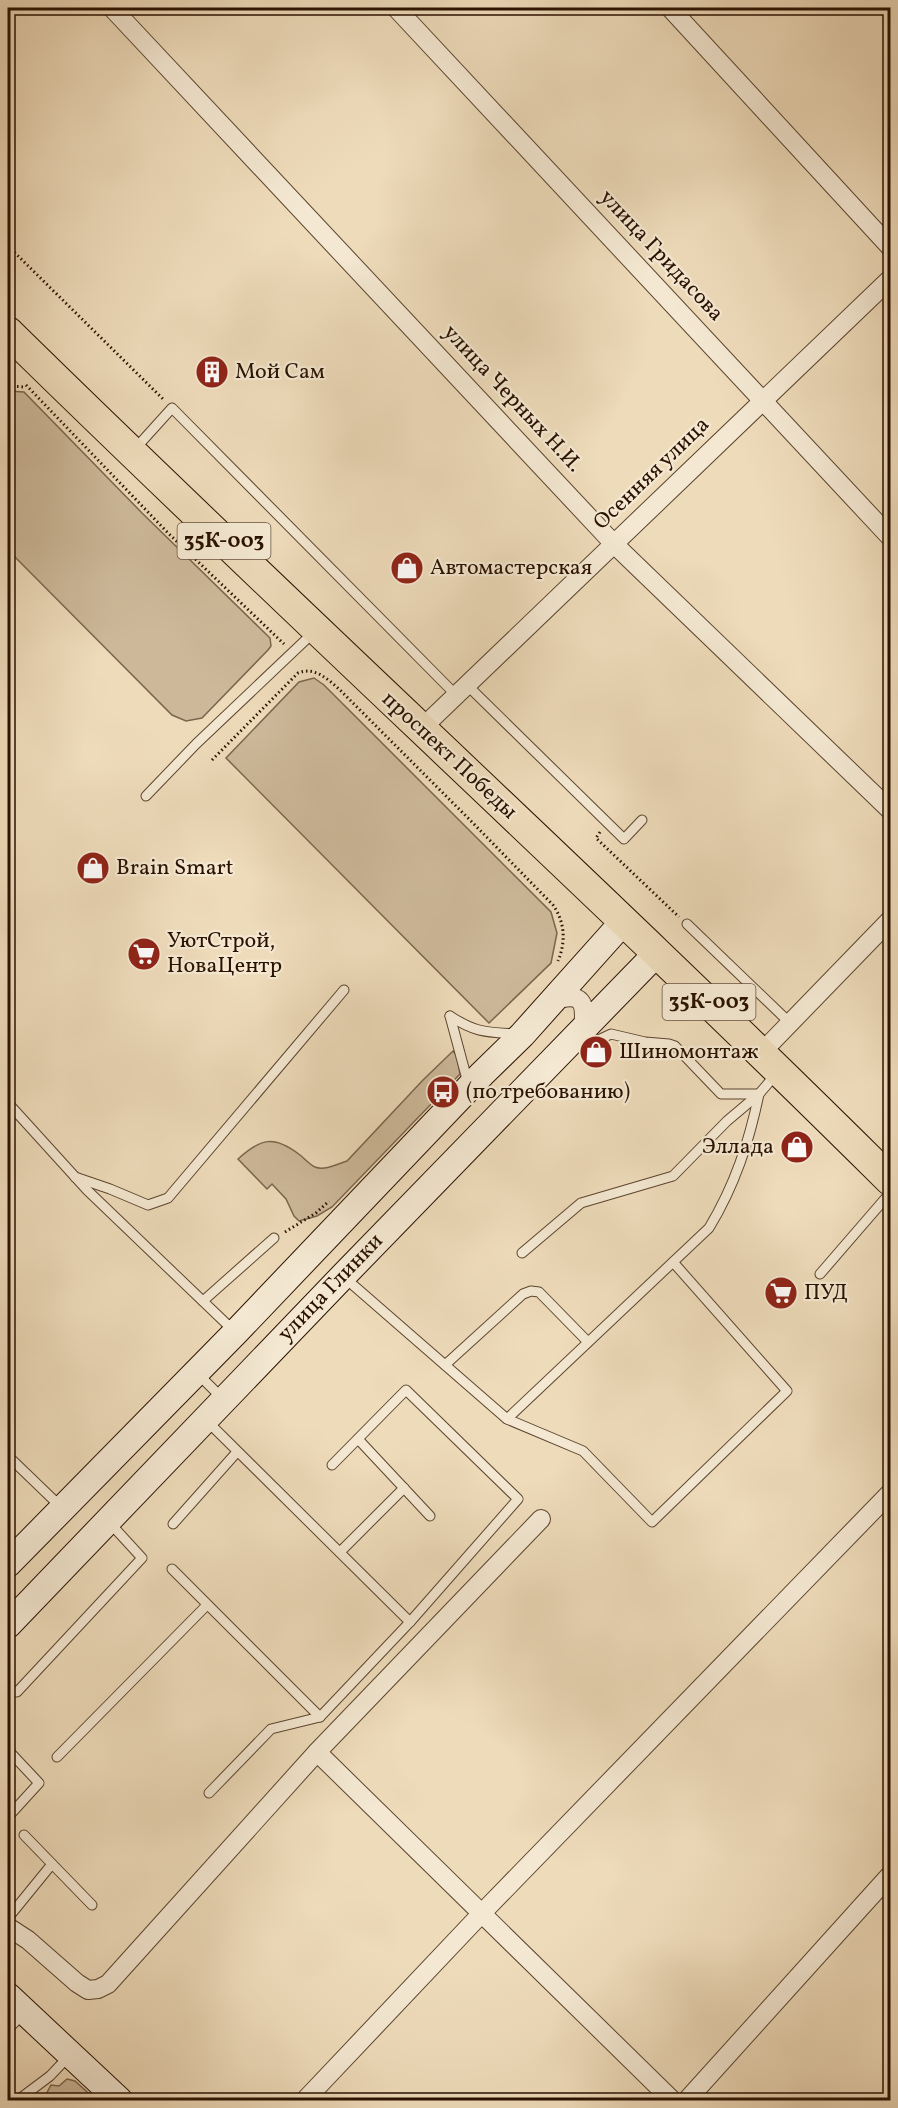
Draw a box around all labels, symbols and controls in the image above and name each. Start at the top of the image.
street label: улица Гридасова [592,183,730,329]
street label: улица Черных Н.И. [435,318,589,480]
building icon: Мой Сам [194,354,230,390]
place label: Мой Сам [235,357,325,388]
street label: Осенняя улица [587,410,717,538]
road number: 35К-003 [178,523,270,559]
shop icon: Автомастерская [389,550,425,586]
place label: Автомастерская [430,553,592,584]
street label: проспект Победы [374,685,524,827]
shop icon: Brain Smart [75,850,111,886]
place label: Brain Smart [116,853,234,884]
place label: УютСтрой, НоваЦентр [167,926,282,982]
supermarket icon: УютСтрой, НоваЦентр [126,936,162,972]
road number: 35К-003 [662,984,756,1020]
shop icon: Шиномонтаж [578,1034,614,1070]
place label: Шиномонтаж [619,1037,759,1068]
bus stop icon: (по требованию) [425,1074,461,1110]
place label: (по требованию) [466,1077,630,1108]
shop icon: Эллада [779,1129,815,1165]
place label: Эллада [702,1132,774,1163]
street label: улица Глинки [271,1227,391,1349]
supermarket icon: ПУД [763,1275,799,1311]
place label: ПУД [804,1278,848,1309]

